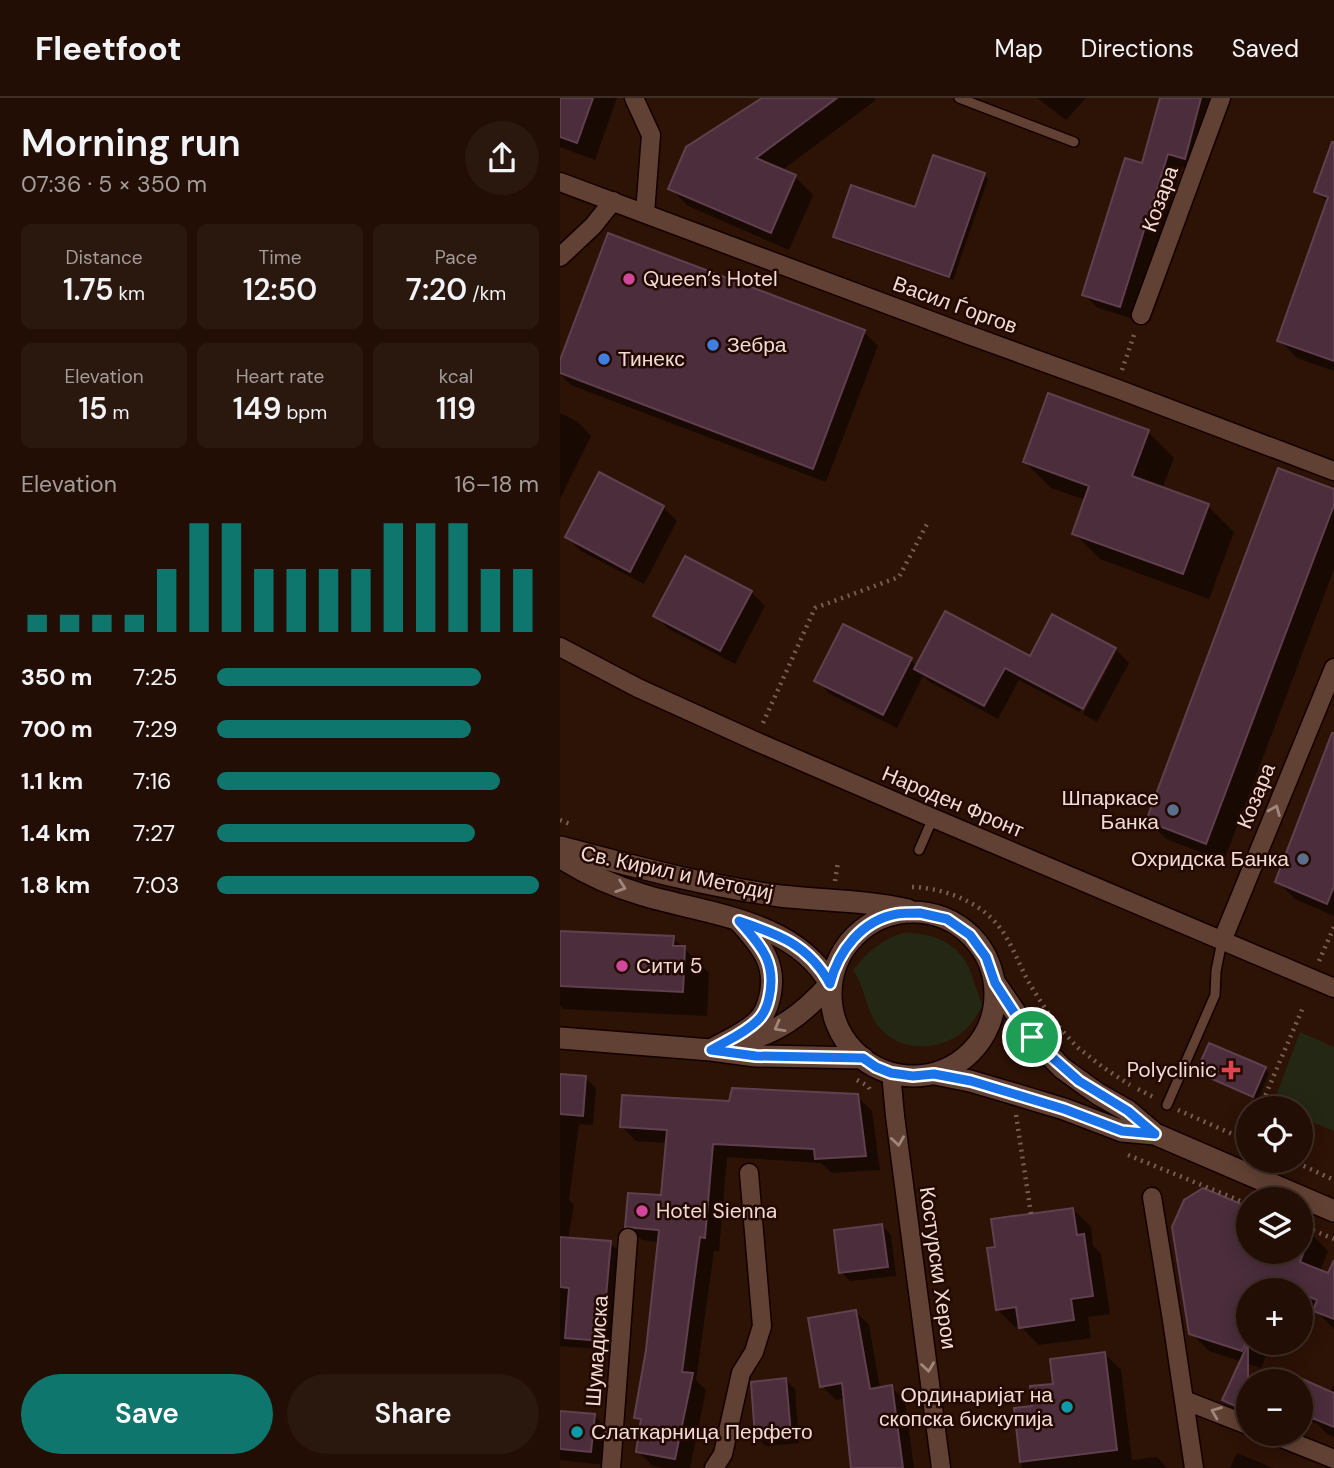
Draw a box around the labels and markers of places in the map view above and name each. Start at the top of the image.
place label: Queen’s Hotel [643,265,778,293]
marker: Queen’s Hotel [621,271,637,287]
place label: Зебра [727,331,787,359]
marker: Зебра [705,337,721,353]
place label: Тинекс [618,345,685,373]
marker: Тинекс [596,351,612,367]
place label: Шпаркасе Банка [1062,784,1159,836]
marker: Шпаркасе Банка [1165,802,1181,818]
place label: Охридска Банка [1131,845,1289,873]
marker: Охридска Банка [1295,851,1311,867]
place label: Сити 5 [636,952,703,980]
marker: Сити 5 [614,958,630,974]
pin [1002,1007,1062,1067]
place label: Polyclinic [1127,1056,1217,1084]
marker: Polyclinic [1223,1062,1239,1078]
place label: Hotel Sienna [656,1197,777,1225]
marker: Hotel Sienna [634,1203,650,1219]
place label: Ординаријат на скопска бискупија [879,1381,1053,1433]
marker: Ординаријат на скопска бискупија [1059,1399,1075,1415]
place label: Слаткарница Перфето [591,1418,813,1446]
marker: Слаткарница Перфето [569,1424,585,1440]

